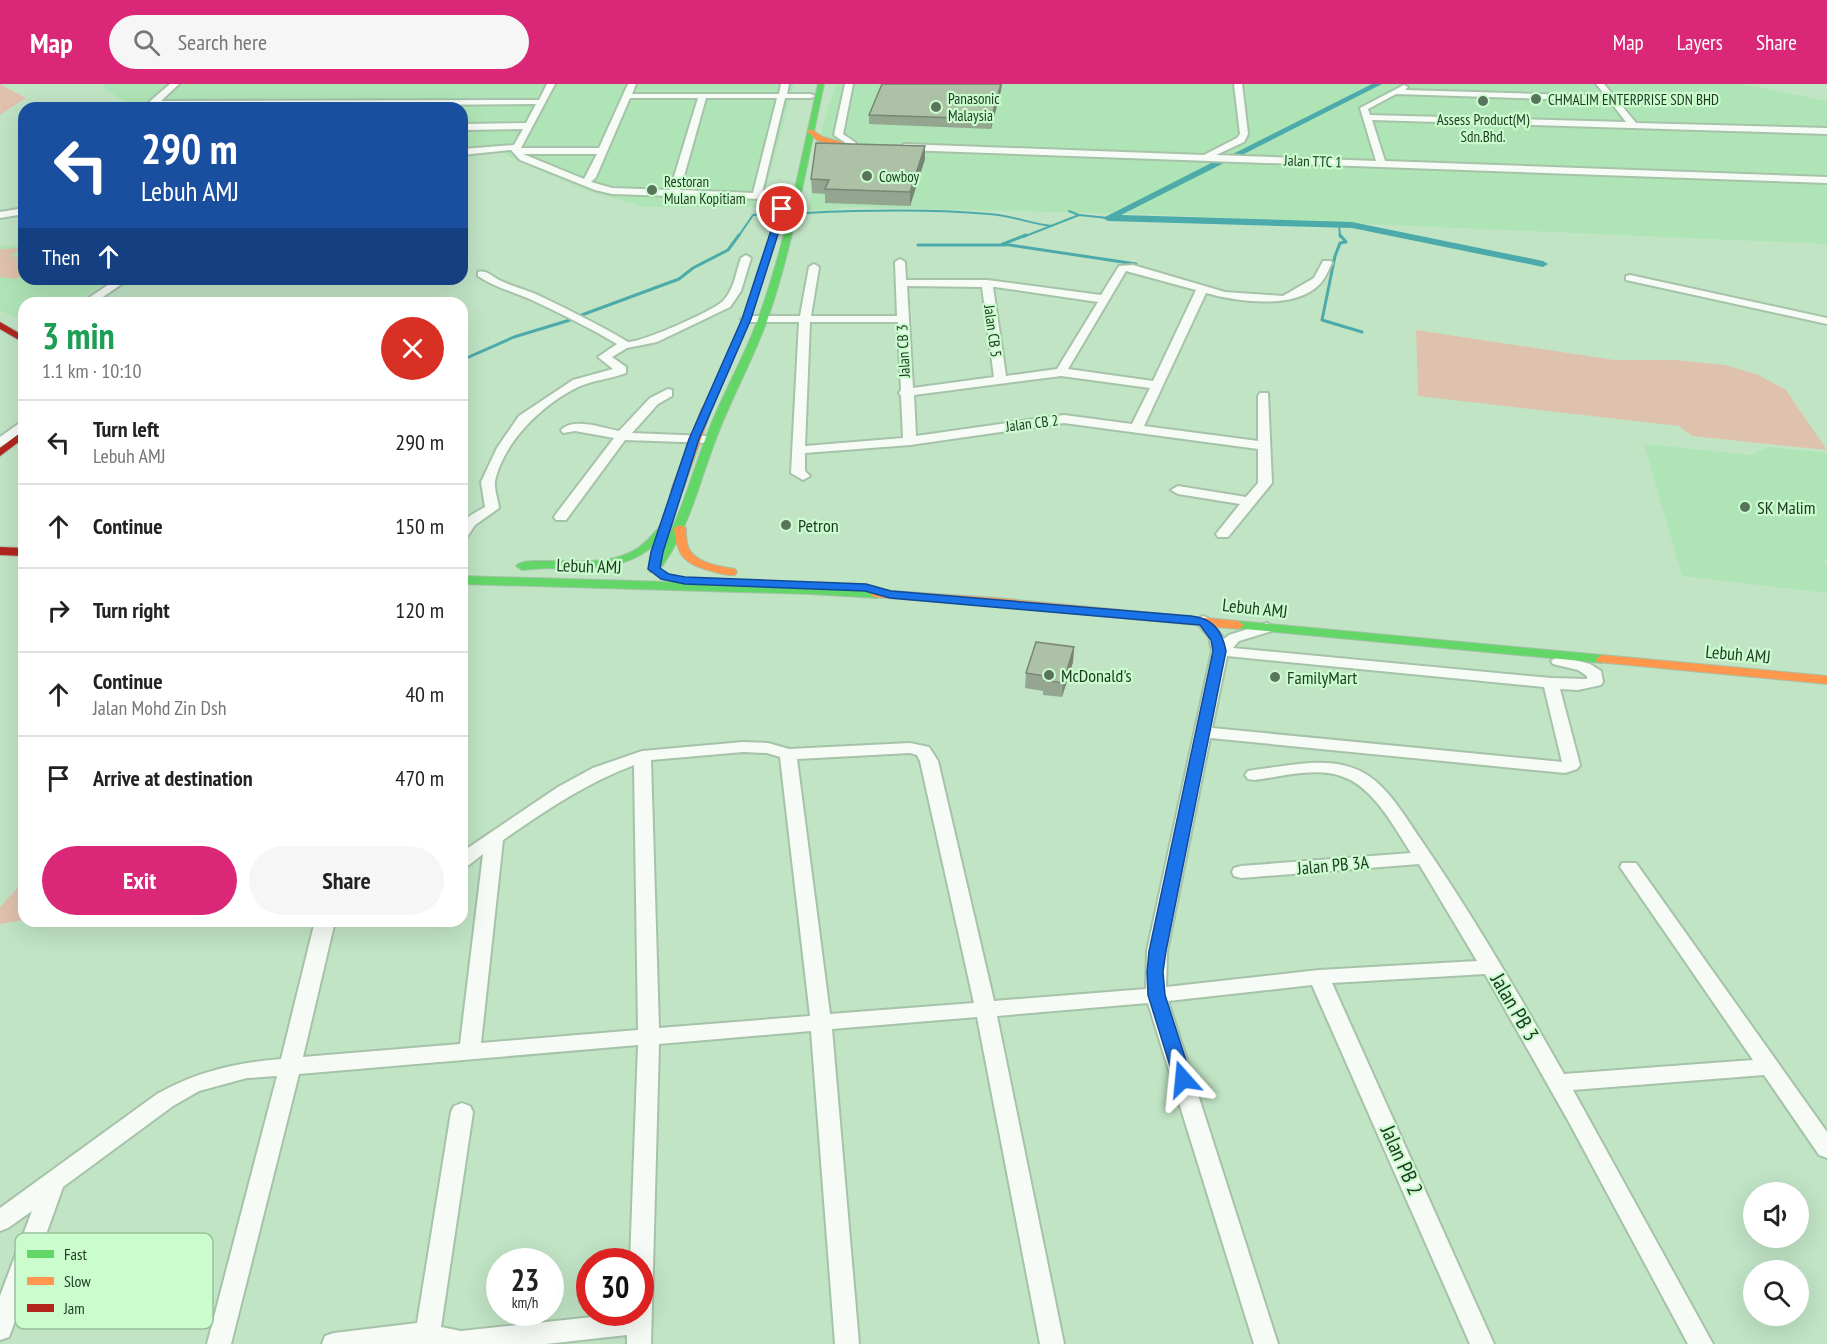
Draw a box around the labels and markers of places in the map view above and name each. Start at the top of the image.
place label: Panasonic Malaysia [948,89,1000,125]
place label: CHMALIM ENTERPRISE SDN BHD [1548,90,1719,109]
marker: CHMALIM ENTERPRISE SDN BHD [1529,92,1543,106]
marker: Assess Product(M) Sdn.Bhd. [1476,94,1490,108]
marker: Panasonic Malaysia [929,100,943,114]
place label: Assess Product(M) Sdn.Bhd. [1437,110,1530,146]
place label: Cowboy [879,167,919,186]
marker: Cowboy [860,169,874,183]
place label: Restoran Mulan Kopitiam [664,172,746,208]
marker: Restoran Mulan Kopitiam [645,183,659,197]
pin [756,183,807,234]
place label: SK Malim [1757,496,1815,519]
marker: SK Malim [1738,500,1752,514]
place label: Petron [798,514,839,537]
marker: Petron [779,518,793,532]
place label: McDonald's [1061,664,1132,687]
place label: FamilyMart [1287,666,1357,689]
marker: McDonald's [1042,668,1056,682]
marker: FamilyMart [1268,670,1282,684]

